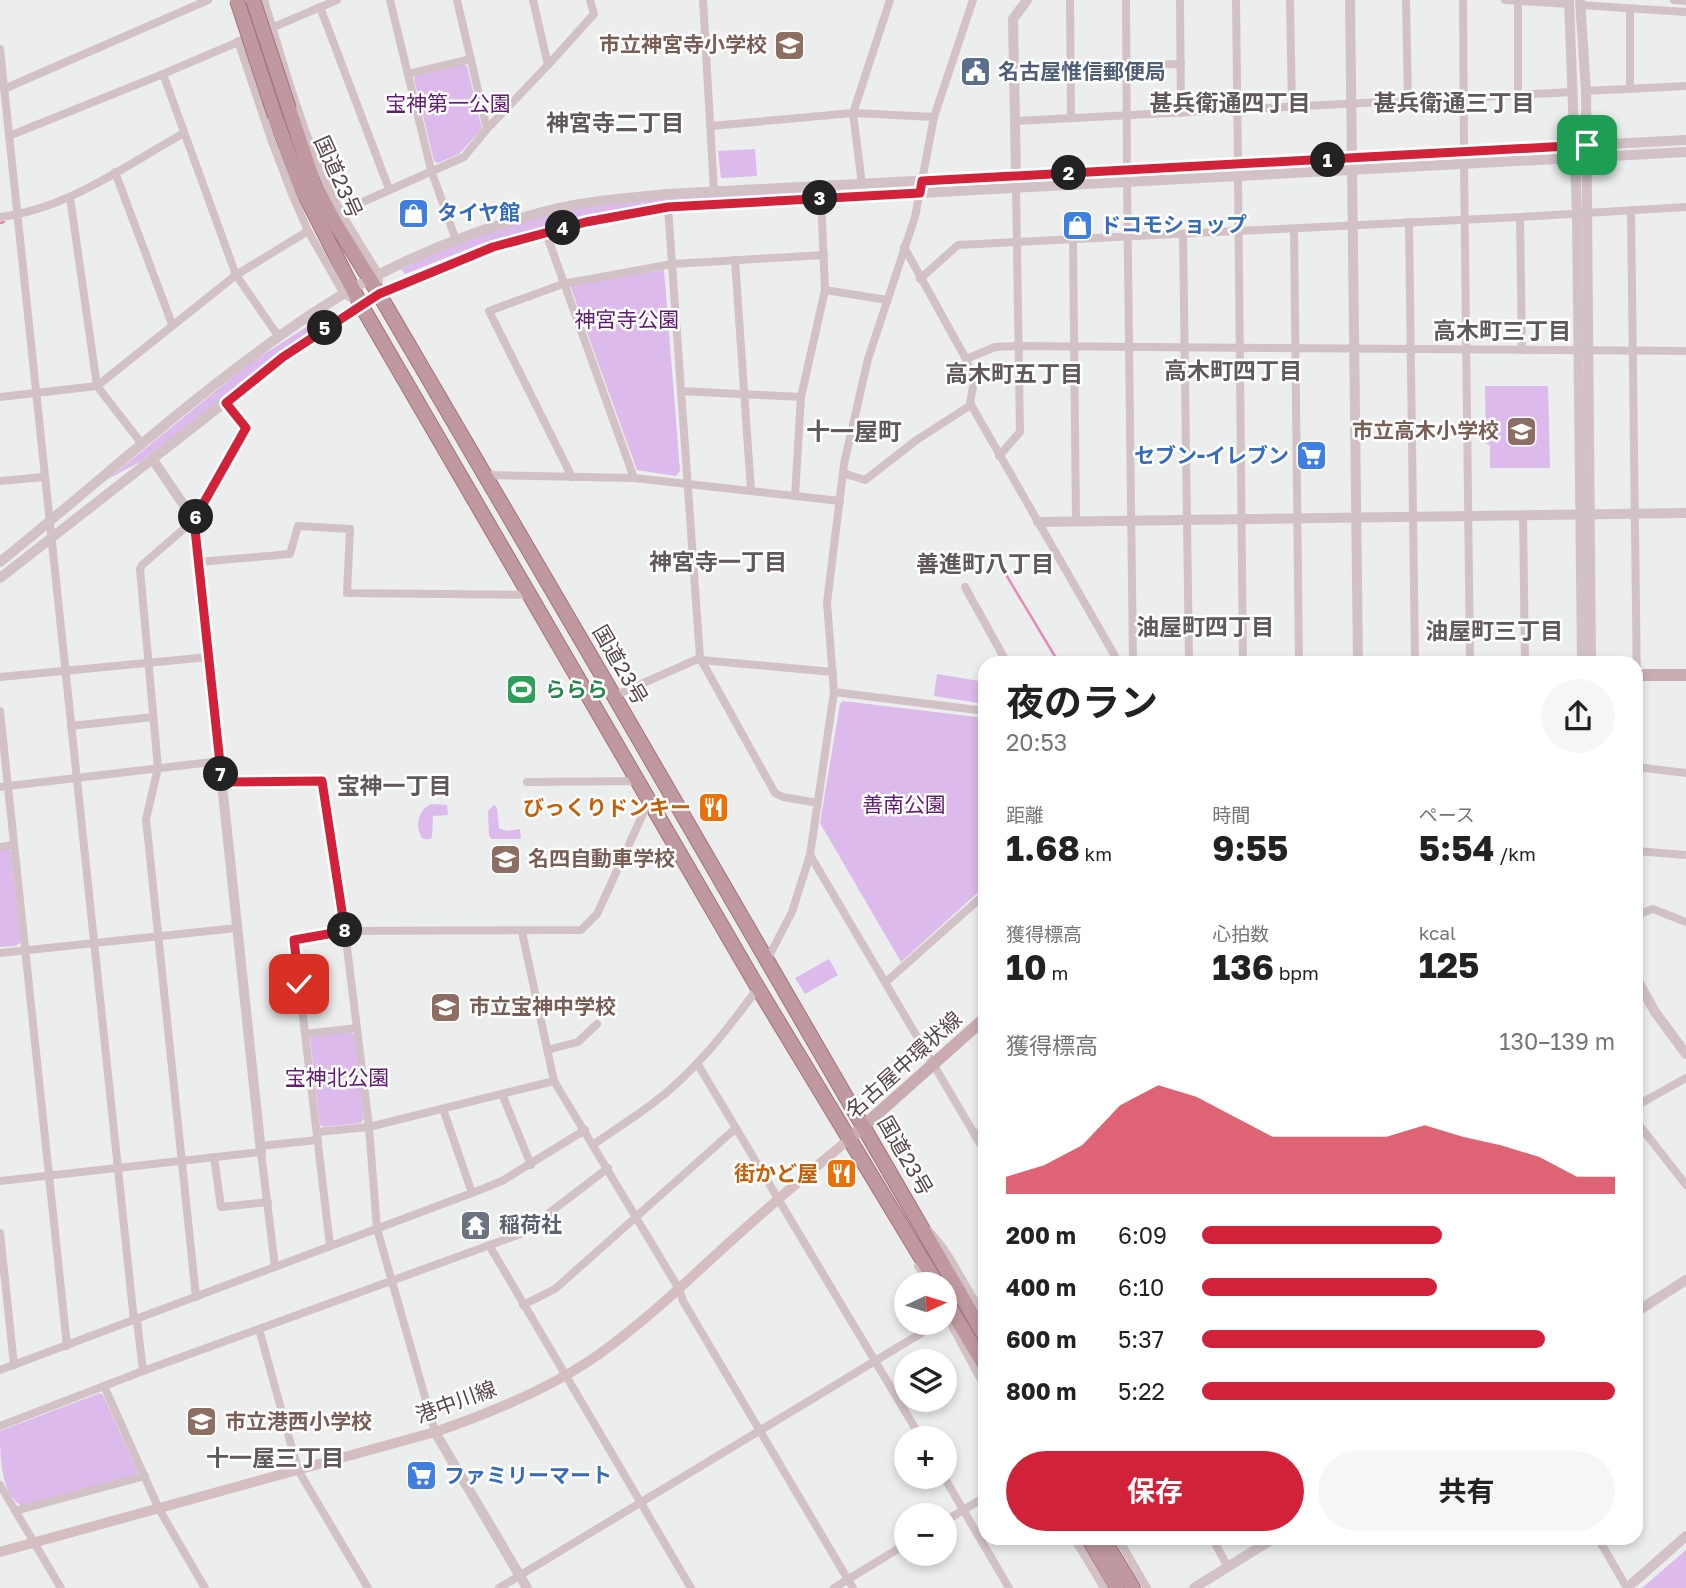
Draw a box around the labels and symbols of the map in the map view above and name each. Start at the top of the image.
school or university icon: 市立神宮寺小学校 [773,28,807,62]
place label: 市立神宮寺小学校 [599,31,767,57]
public building icon: 名古屋惟信郵便局 [958,55,992,89]
place label: 名古屋惟信郵便局 [998,58,1166,84]
district label: 甚兵衛通四丁目 [1150,88,1311,116]
district label: 甚兵衛通三丁目 [1374,88,1535,116]
park label: 宝神第一公園 [385,90,511,116]
district label: 神宮寺二丁目 [546,108,684,136]
pin [1557,115,1617,175]
street label: 国道23号 [309,131,369,222]
pin: 1 [1310,142,1346,178]
pin: 2 [1052,156,1086,190]
pin: 3 [802,180,838,216]
shop icon: タイヤ館 [397,196,431,230]
place label: タイヤ館 [437,199,520,225]
shop icon: ドコモショップ [1060,208,1094,242]
pin: 4 [546,210,580,246]
place label: ドコモショップ [1100,211,1247,237]
park label: 神宮寺公園 [575,306,680,332]
pin: 5 [308,310,342,346]
district label: 高木町三丁目 [1433,316,1571,344]
district label: 高木町四丁目 [1164,356,1302,384]
district label: 高木町五丁目 [945,359,1083,387]
school or university icon: 市立高木小学校 [1505,414,1539,448]
district label: 十一屋町 [806,416,902,445]
place label: 市立高木小学校 [1352,417,1499,443]
supermarket icon: セブン-イレブン [1295,439,1329,473]
place label: セブン-イレブン [1134,442,1289,468]
pin: 6 [178,500,214,534]
district label: 神宮寺一丁目 [649,547,787,575]
district label: 善進町八丁目 [916,549,1054,577]
district label: 油屋町四丁目 [1136,612,1274,640]
district label: 油屋町三丁目 [1425,616,1563,644]
street label: 国道23号 [588,620,654,709]
sports icon: ららら [505,673,539,707]
place label: ららら [545,676,608,702]
pin: 7 [204,756,238,792]
district label: 宝神一丁目 [337,771,452,799]
restaurant icon: びっくりドンキー [697,791,731,825]
park label: 善南公園 [862,791,946,817]
place label: びっくりドンキー [523,794,691,820]
school or university icon: 名四自動車学校 [488,842,522,876]
place label: 名四自動車学校 [528,845,675,871]
pin: 8 [328,912,362,948]
pin [269,954,329,1014]
school or university icon: 市立宝神中学校 [429,990,463,1024]
place label: 市立宝神中学校 [469,993,616,1019]
street label: 名古屋中環状線 [840,1005,967,1123]
park label: 宝神北公園 [285,1064,390,1090]
street label: 国道23号 [873,1111,939,1200]
restaurant icon: 街かど屋 [824,1157,858,1191]
place label: 街かど屋 [734,1160,818,1186]
temple icon: 稲荷社 [459,1208,493,1242]
place label: 稲荷社 [499,1211,562,1237]
north arrow [894,1272,957,1335]
street label: 港中川線 [412,1374,500,1428]
school or university icon: 市立港西小学校 [185,1405,219,1439]
place label: 市立港西小学校 [225,1408,372,1434]
district label: 十一屋三丁目 [206,1443,344,1471]
supermarket icon: ファミリーマート [404,1459,438,1493]
place label: ファミリーマート [444,1462,612,1488]

